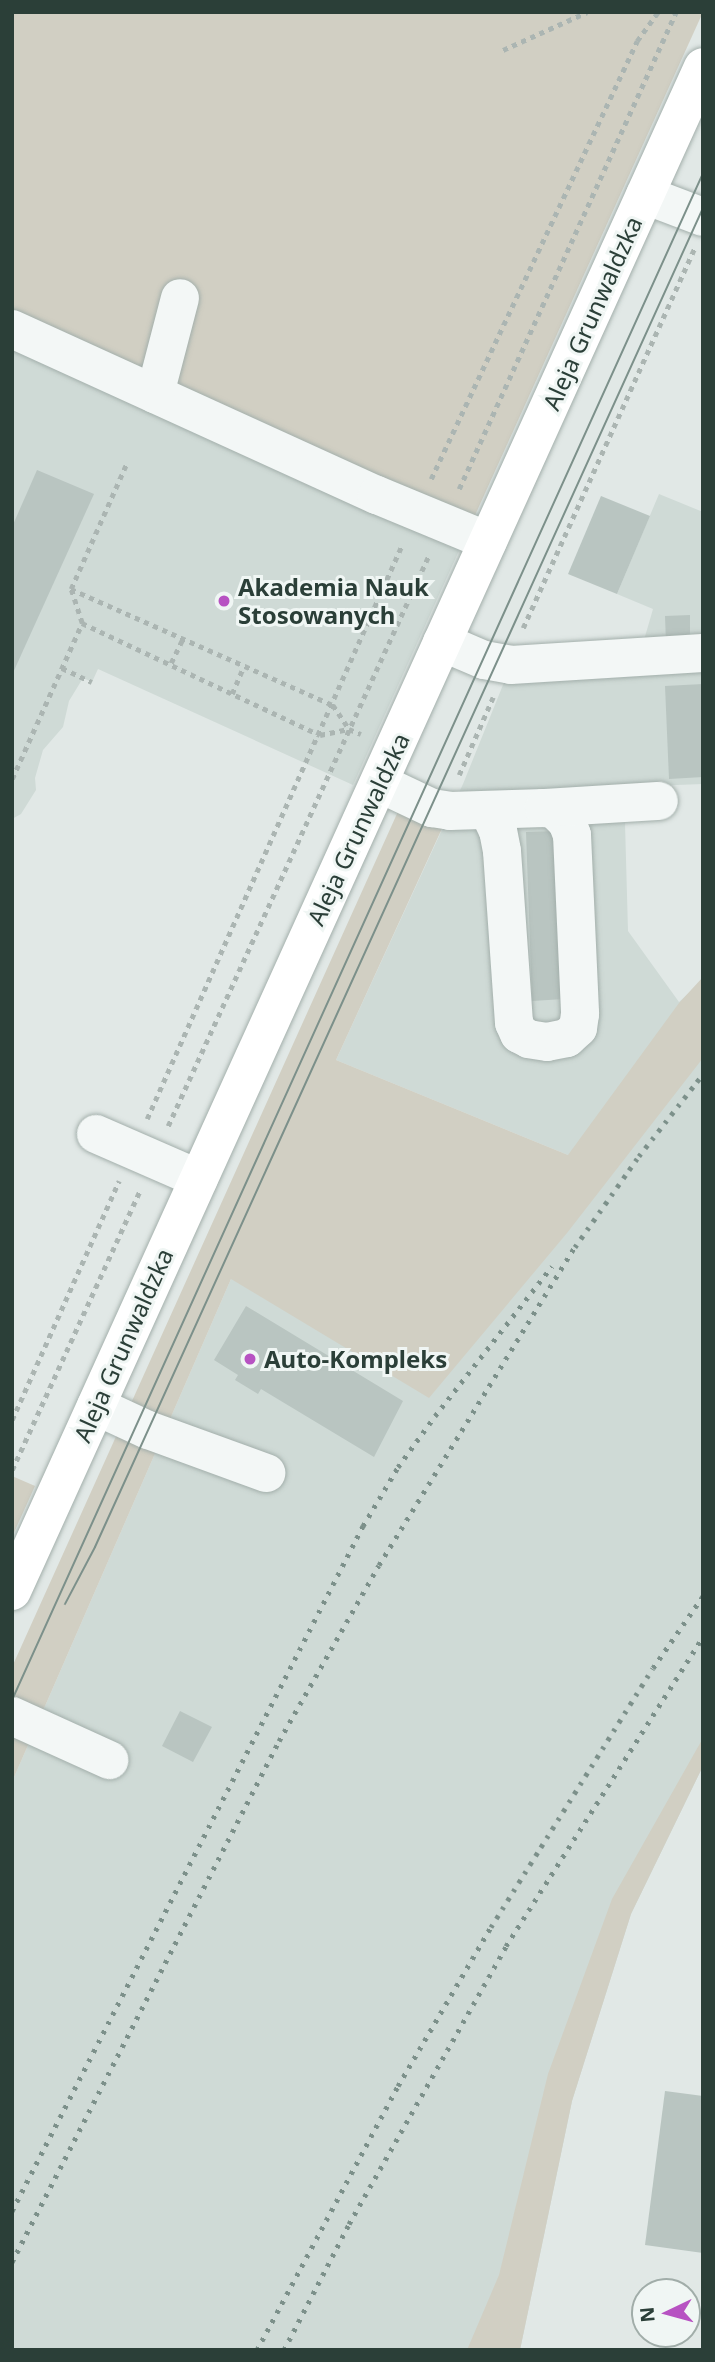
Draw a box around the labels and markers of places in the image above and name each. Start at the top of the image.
place label: Akademia Nauk Stosowanych [238,573,429,629]
marker: Akademia Nauk Stosowanych [216,593,232,609]
place label: Auto-Kompleks [264,1345,447,1373]
marker: Auto-Kompleks [242,1351,258,1367]

